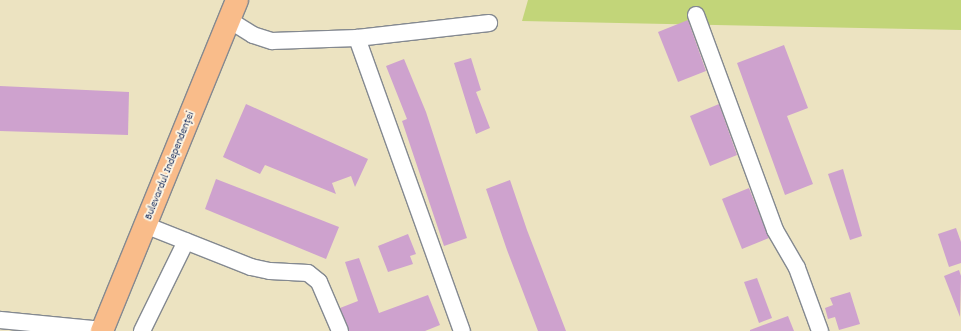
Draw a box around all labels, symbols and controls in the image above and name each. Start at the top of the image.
street label: Bulevardul Independenței [142,110,198,222]

